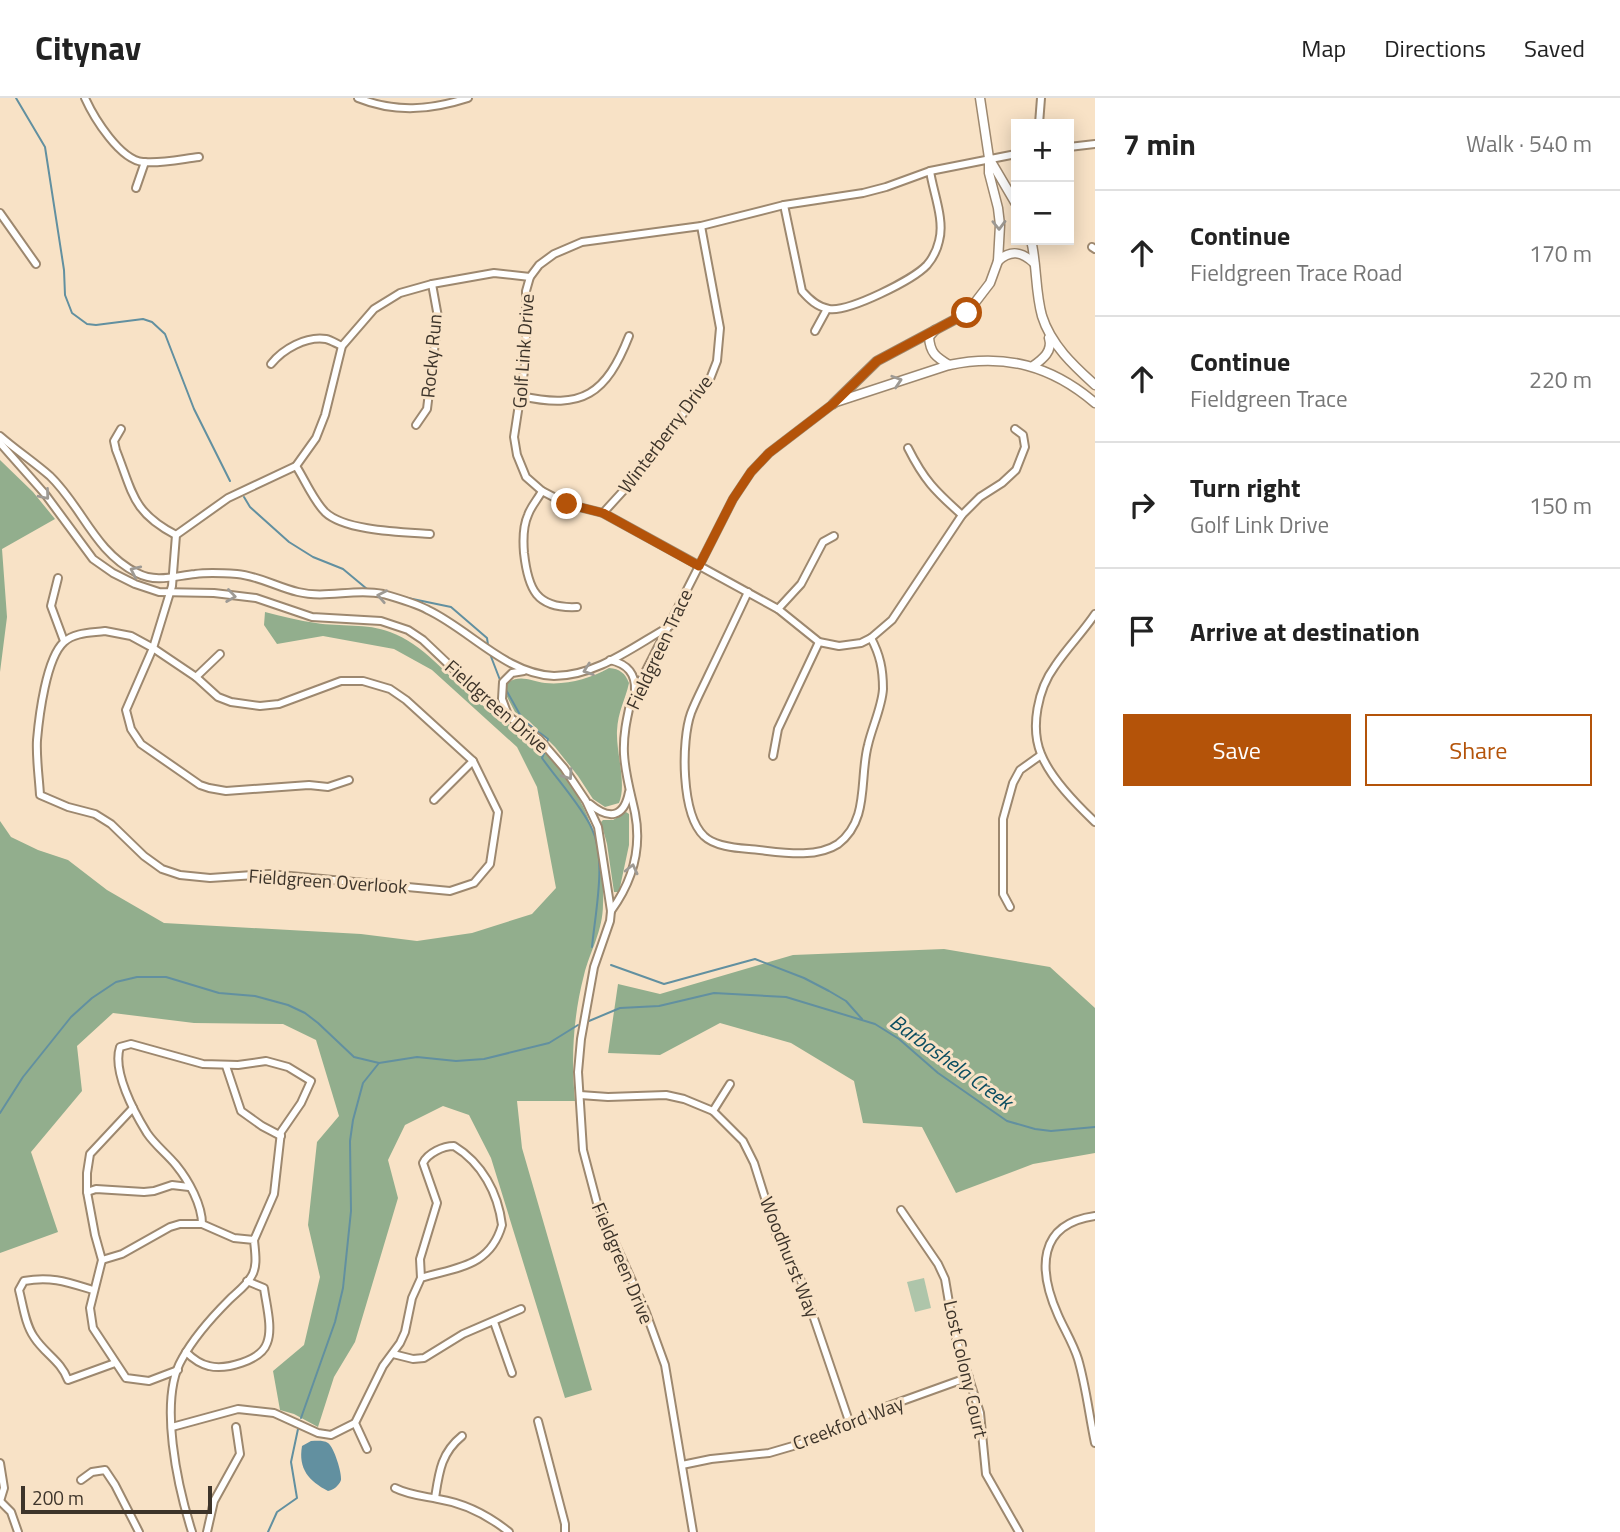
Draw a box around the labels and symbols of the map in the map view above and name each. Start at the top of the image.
one-way arrow [991,220,1007,231]
street label: Golf Link Drive [504,293,541,409]
route start [951,297,982,328]
street label: Rocky Run [412,313,449,399]
street label: Winterberry Drive [610,368,719,499]
one-way arrow [891,375,903,390]
one-way arrow [37,486,49,499]
route end [551,488,582,519]
one-way arrow [130,565,142,579]
street label: Fieldgreen Trace [618,584,699,714]
one-way arrow [225,588,237,603]
one-way arrow [376,589,388,604]
street label: Fieldgreen Drive [439,652,556,759]
one-way arrow [583,662,595,676]
one-way arrow [560,767,572,780]
street label: Fieldgreen Overlook [248,860,408,901]
one-way arrow [624,863,638,875]
water label: Barbashela Creek [884,1006,1022,1118]
street label: Woodhurst Way [753,1192,828,1322]
street label: Fieldgreen Drive [585,1198,662,1328]
street label: Lost Colony Court [937,1297,996,1441]
street label: Creekford Way [788,1388,908,1457]
scale bar [21,1483,212,1515]

